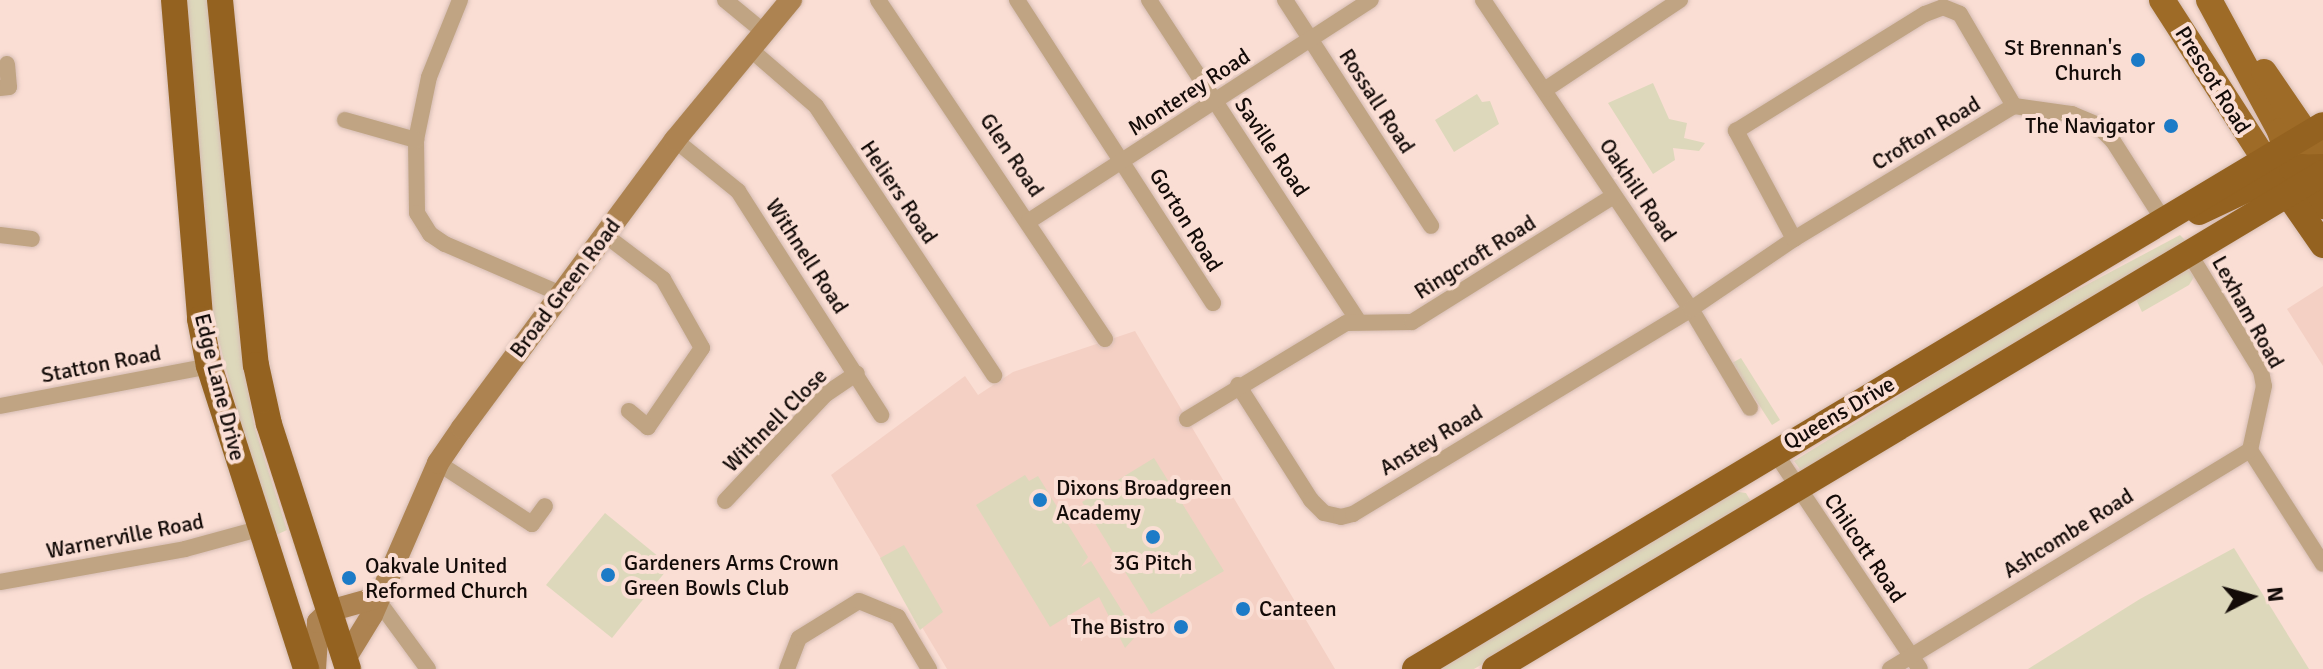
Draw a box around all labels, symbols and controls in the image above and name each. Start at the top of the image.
street label: Prescot Road [2170,21,2256,139]
place label: St Brennan's Church [2004,34,2122,86]
street label: Monterey Road [1123,43,1255,141]
street label: Rossall Road [1333,44,1421,158]
marker: St Brennan's Church [2129,51,2147,69]
street label: Crofton Road [1867,90,1985,176]
street label: Saville Road [1229,92,1315,202]
street label: Glen Road [974,108,1050,202]
place label: The Navigator [2025,113,2155,139]
marker: The Navigator [2162,117,2180,135]
street label: Oakhill Road [1594,133,1682,247]
street label: Heliers Road [855,135,943,249]
street label: Gorton Road [1144,163,1228,277]
street label: Withnell Road [760,194,854,318]
street label: Ringcroft Road [1409,209,1541,305]
street label: Broad Green Road [504,213,626,363]
street label: Lexham Road [2206,251,2290,373]
street label: Edge Lane Drive [189,311,251,463]
street label: Statton Road [39,339,163,389]
street label: Withnell Close [717,362,833,478]
street label: Queens Drive [1779,371,1899,455]
street label: Anstey Road [1375,399,1487,481]
place label: Dixons Broadgreen Academy [1056,474,1232,526]
street label: Ashcombe Road [1998,482,2138,584]
street label: Chilcott Road [1819,488,1911,608]
marker: Dixons Broadgreen Academy [1031,491,1049,509]
street label: Warnerville Road [44,508,206,564]
marker: 3G Pitch [1144,528,1162,546]
place label: Gardeners Arms Crown Green Bowls Club [624,549,839,600]
place label: 3G Pitch [1113,550,1193,576]
place label: Oakvale United Reformed Church [365,552,528,604]
north arrow [2211,557,2291,637]
marker: Gardeners Arms Crown Green Bowls Club [599,566,617,584]
marker: Oakvale United Reformed Church [340,569,358,587]
text: N [2261,585,2290,603]
place label: Canteen [1259,596,1337,622]
marker: Canteen [1234,600,1252,618]
place label: The Bistro [1071,614,1165,640]
marker: The Bistro [1172,618,1190,636]

